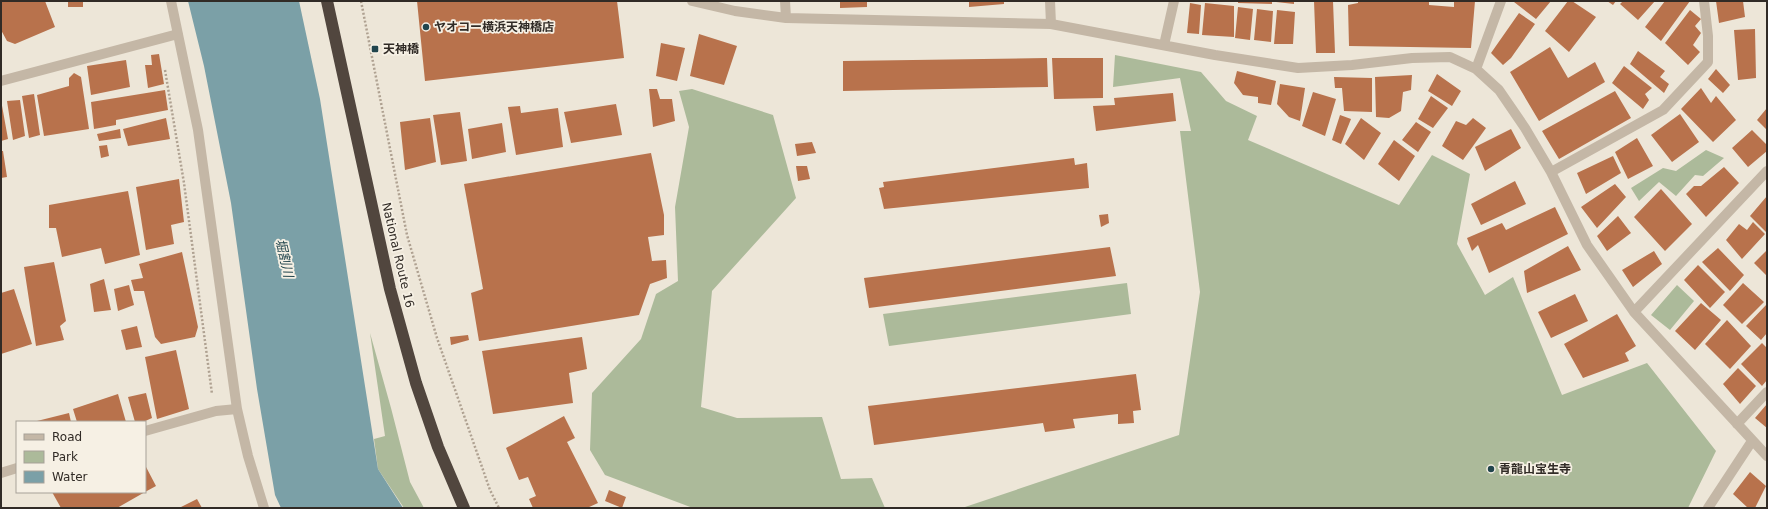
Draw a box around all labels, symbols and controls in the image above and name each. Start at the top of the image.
place label: ヤオコー横浜天神橋店 [434,20,554,34]
marker: ヤオコー横浜天神橋店 [421,22,431,32]
place label: 天神橋 [383,42,420,56]
marker: 天神橋 [370,44,380,54]
street label: National Route 16 [379,201,417,309]
water label: 堀割川 [273,237,297,281]
legend [16,421,146,493]
text: Road [52,430,82,444]
text: Park [52,450,78,464]
place label: 青龍山宝生寺 [1499,462,1571,476]
marker: 青龍山宝生寺 [1486,464,1496,474]
text: Water [52,470,88,484]

